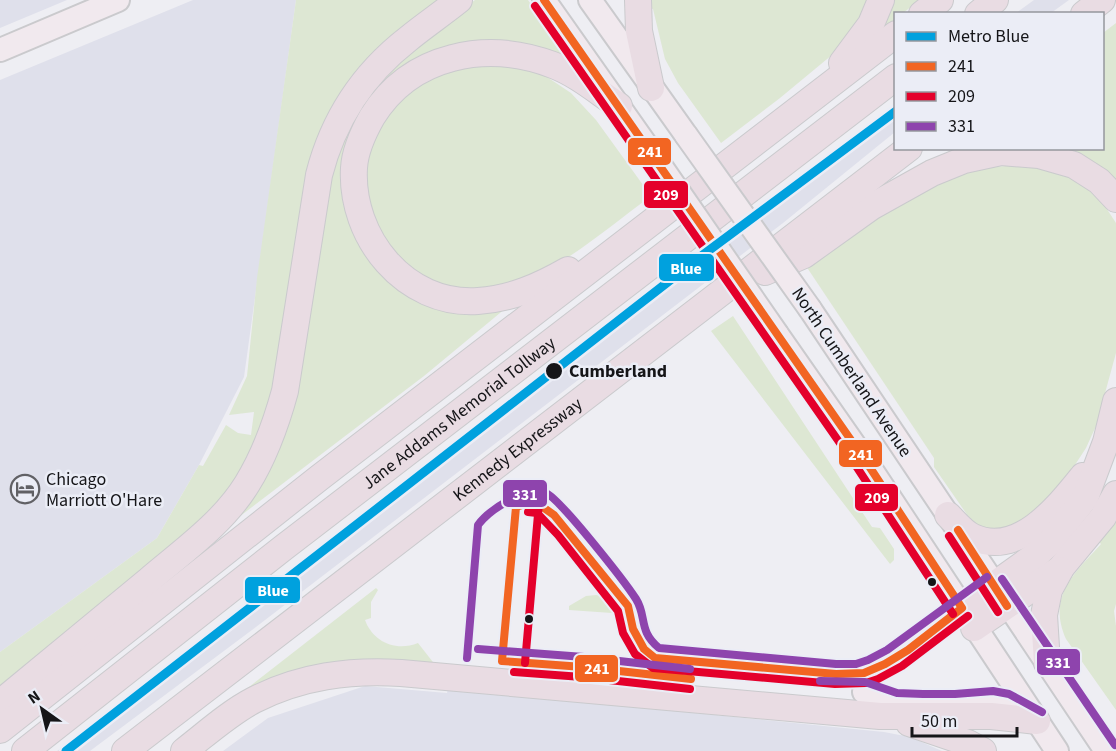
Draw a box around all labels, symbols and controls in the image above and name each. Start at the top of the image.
legend [894,12,1104,150]
text: Metro Blue [948,24,1029,49]
text: 241 [948,54,975,79]
text: 209 [948,84,975,109]
text: 331 [948,114,975,139]
line badge: 241 [627,137,672,166]
text: 241 [637,141,663,163]
line badge: 209 [643,180,689,209]
text: 209 [653,184,679,206]
line badge: Blue [658,253,715,282]
text: Blue [670,258,702,280]
street label: North Cumberland Avenue [785,283,918,462]
street label: Jane Addams Memorial Tollway [357,331,561,496]
place label: Cumberland [569,359,667,384]
marker: Cumberland [544,361,564,381]
street label: Kennedy Expressway [448,391,588,507]
line badge: 241 [838,439,883,468]
text: 241 [848,444,874,466]
place label: Chicago Marriott O'Hare [46,467,162,513]
hotel icon: Chicago Marriott O'Hare [9,473,41,505]
line badge: 331 [502,479,548,508]
line badge: 209 [854,483,899,512]
text: 331 [512,484,538,506]
text: 209 [864,487,890,509]
line badge: Blue [244,576,301,604]
unlabelled marker [926,576,938,588]
text: Blue [257,580,289,602]
unlabelled marker [523,613,535,625]
line badge: 331 [1036,648,1081,676]
text: 331 [1045,652,1071,674]
line badge: 241 [574,654,619,683]
text: 241 [584,658,610,680]
north arrow [12,679,72,739]
text: N [24,685,45,709]
scale bar [912,700,1017,738]
text: 50 m [921,709,957,734]

